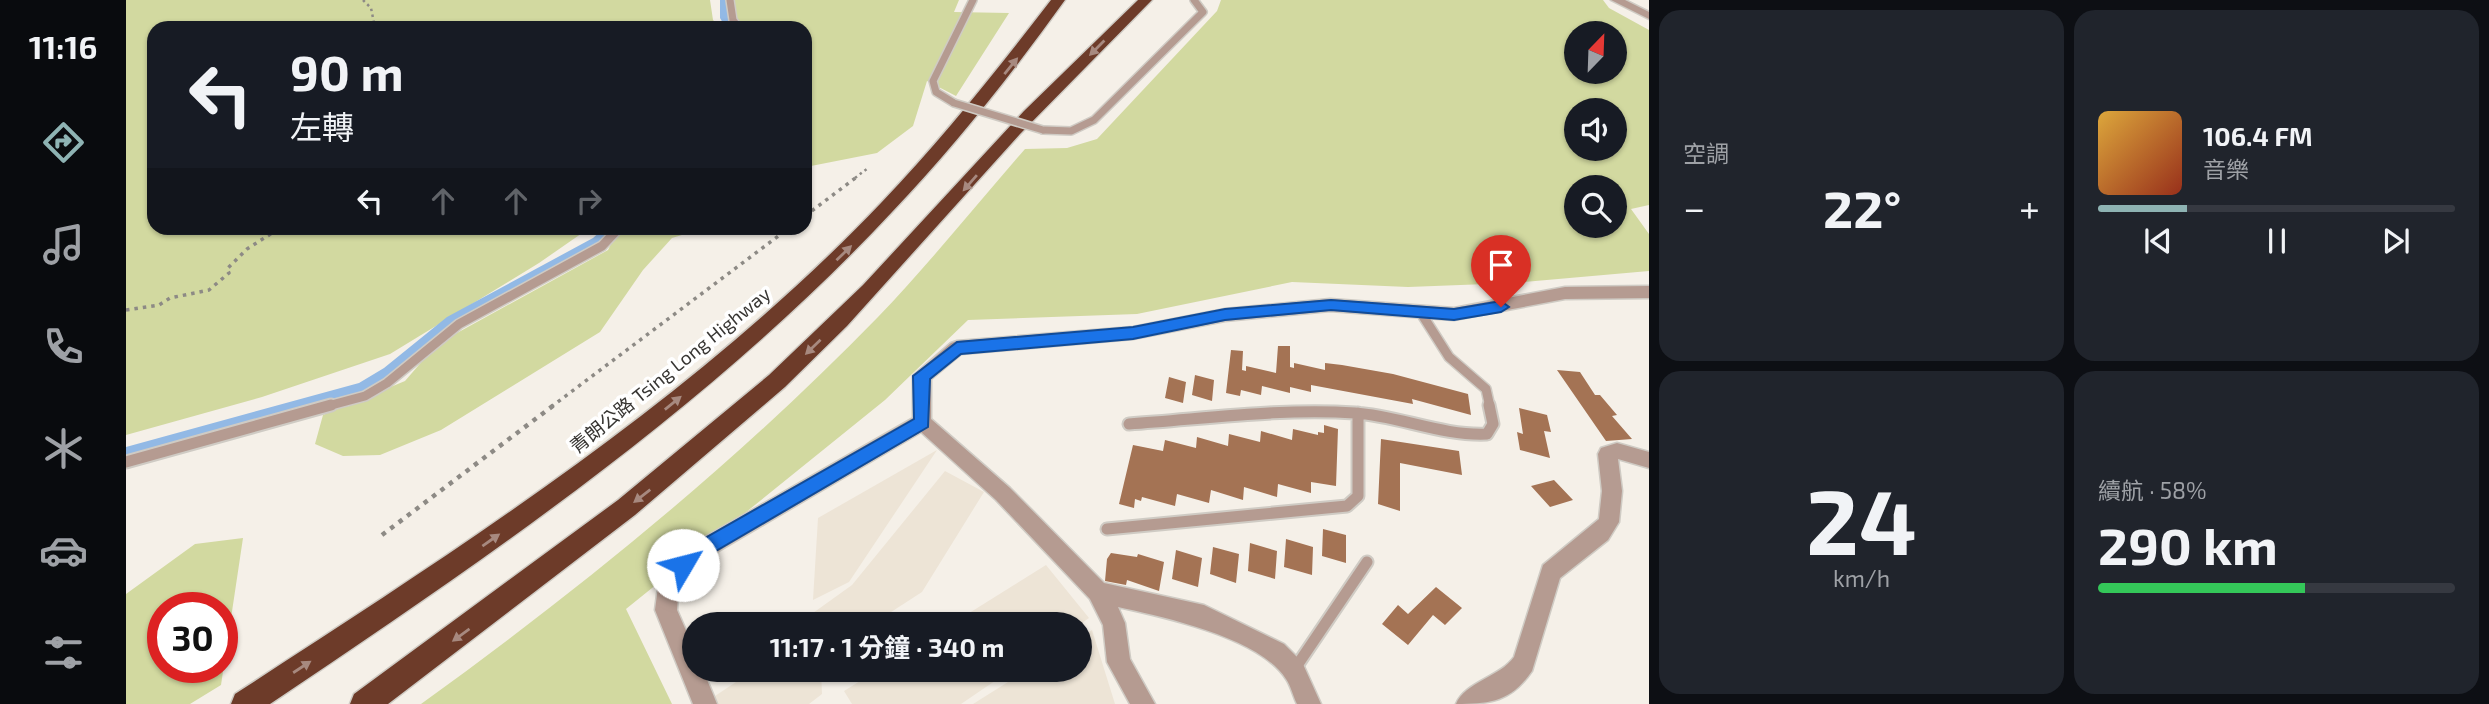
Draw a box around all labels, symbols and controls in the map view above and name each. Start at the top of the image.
north arrow [1564,21,1628,84]
map controls [1564,21,1627,238]
text: 11:16 [29,27,97,65]
one-way arrow [1089,40,1106,56]
text: 90 m [290,42,404,101]
icon: left [175,49,266,140]
one-way arrow [1003,58,1018,75]
button: sound [1564,98,1627,161]
text: 左轉 [290,107,354,145]
icon: directions [39,118,88,167]
text: 106.4 FM [2203,120,2313,151]
text: 空調 [1683,139,1729,167]
text: 音樂 [2203,155,2249,183]
one-way arrow [963,174,978,191]
button: search [1564,175,1627,238]
text: 22° [1823,176,1901,238]
icon: left [351,182,389,220]
icon: ahead [424,182,462,220]
icon: ahead [497,182,535,220]
icon: right [570,182,608,220]
text: − [1683,184,1705,230]
text: + [2019,184,2040,230]
icon: music [39,220,88,269]
icon: previous [2139,222,2177,260]
icon: pause [2258,222,2296,260]
icon: next [2377,222,2415,260]
pin [1471,235,1531,307]
one-way arrow [835,246,852,262]
icon: arrive [1482,246,1520,284]
street label: 青朗公路 Tsing Long Highway [565,282,775,458]
icon: phone [39,322,88,371]
one-way arrow [805,339,822,355]
one-way arrow [664,396,681,411]
icon: climate [39,424,88,473]
text: 24 [1806,464,1917,573]
text: 續航 · 58% [2098,476,2207,504]
one-way arrow [633,489,651,504]
text: 290 km [2098,513,2278,575]
icon: car [39,526,88,575]
position arrow [646,528,720,602]
one-way arrow [482,533,500,547]
text: km/h [1833,564,1890,592]
speed limit sign: 30 [147,592,238,683]
one-way arrow [452,627,470,641]
icon: filters [39,628,88,677]
text: 11:17 · 1 分鐘 · 340 m [770,631,1004,662]
one-way arrow [293,660,312,673]

